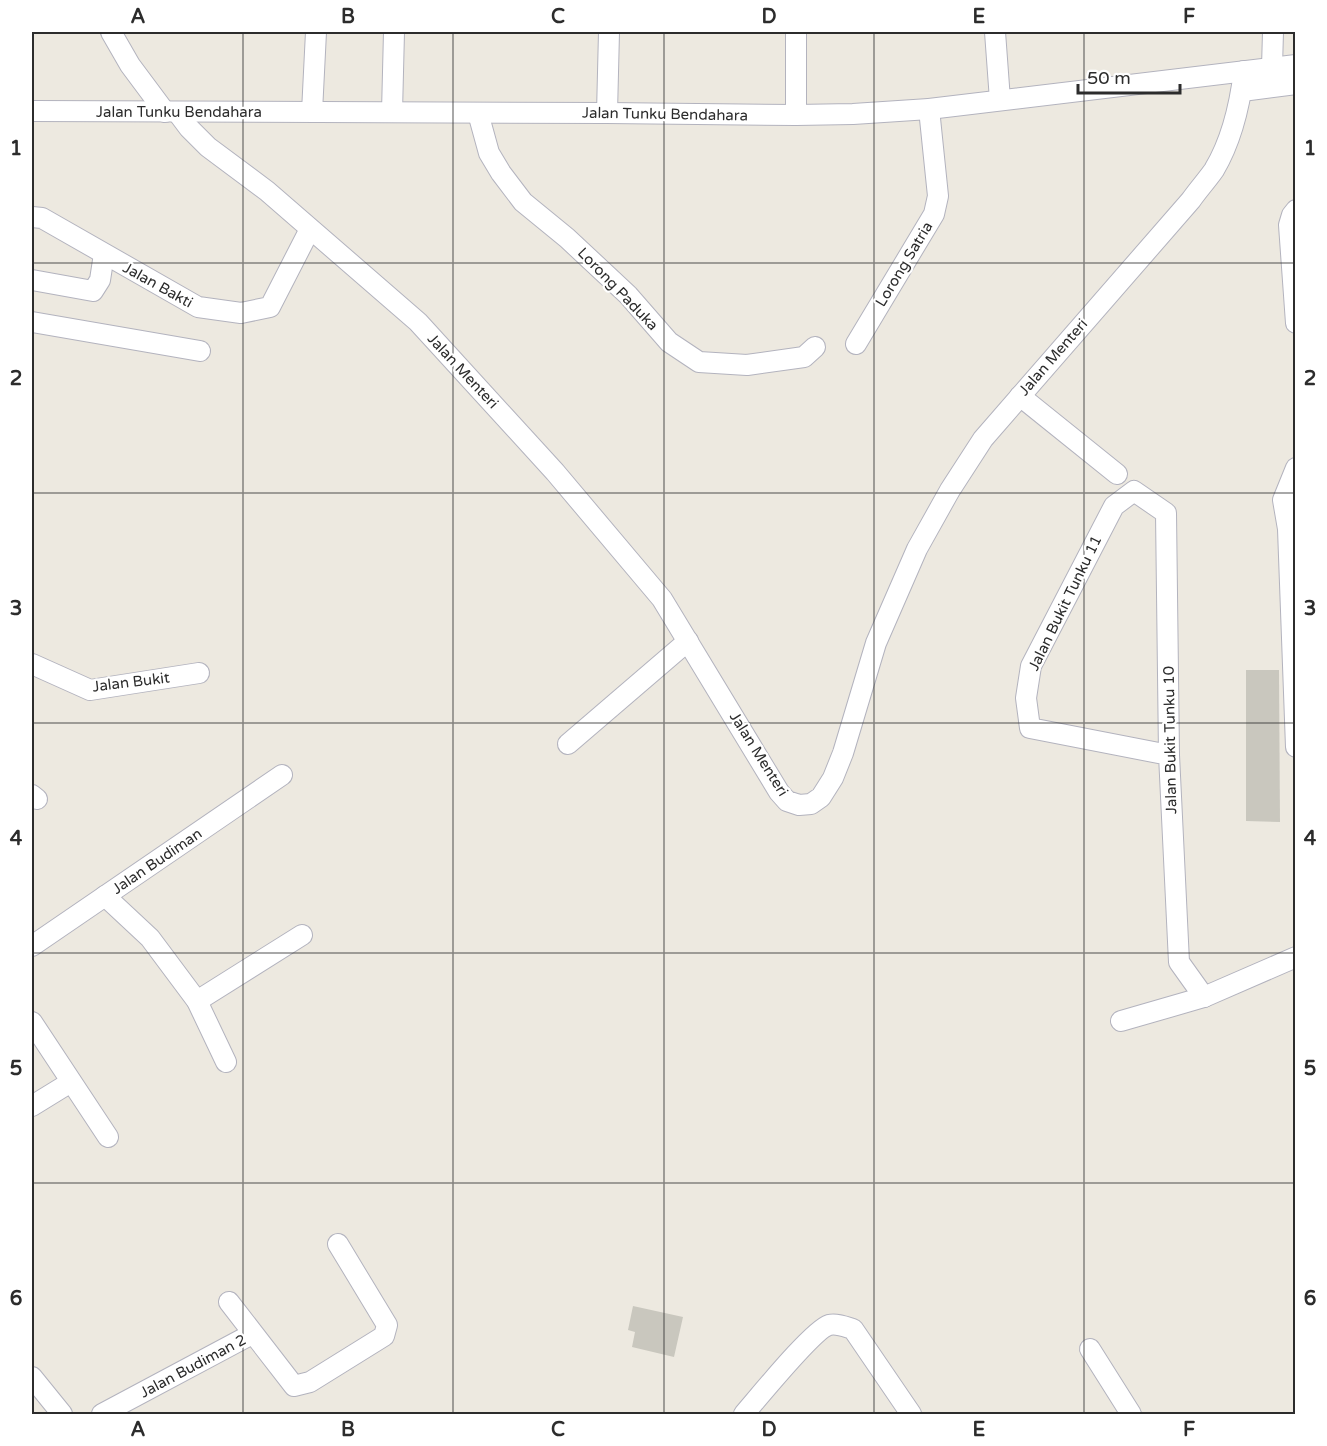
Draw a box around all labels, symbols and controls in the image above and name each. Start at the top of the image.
text: A [131,5,146,29]
text: B [341,5,355,29]
text: C [551,5,565,29]
text: D [761,5,777,29]
text: E [973,5,986,29]
text: F [1183,5,1195,29]
scale bar [1078,57,1180,95]
text: 50 m [1087,67,1131,89]
street label: Jalan Tunku Bendahara [96,103,262,121]
street label: Jalan Tunku Bendahara [582,104,748,124]
text: 1 [10,137,22,161]
text: 1 [1304,137,1316,161]
street label: Lorong Satria [872,218,936,310]
street label: Lorong Paduka [574,244,662,334]
street label: Jalan Bakti [120,258,196,312]
street label: Jalan Menteri [1015,315,1091,399]
street label: Jalan Menteri [424,330,502,412]
text: 2 [10,367,22,391]
text: 2 [1304,367,1316,391]
street label: Jalan Bukit Tunku 11 [1024,532,1106,674]
text: 3 [10,597,22,621]
text: 3 [1304,597,1316,621]
street label: Jalan Bukit Tunku 10 [1160,666,1180,814]
street label: Jalan Bukit [91,668,171,696]
street label: Jalan Menteri [726,709,792,799]
street label: Jalan Budiman [109,824,205,898]
text: 4 [10,827,23,851]
text: 4 [1304,827,1317,851]
text: 5 [10,1057,22,1081]
text: 5 [1304,1057,1316,1081]
text: 6 [10,1287,22,1311]
text: 6 [1304,1287,1316,1311]
street label: Jalan Budiman 2 [137,1330,249,1402]
text: A [131,1418,146,1442]
text: B [341,1418,355,1442]
text: C [551,1418,565,1442]
text: D [761,1418,777,1442]
text: E [973,1418,986,1442]
text: F [1183,1418,1195,1442]

